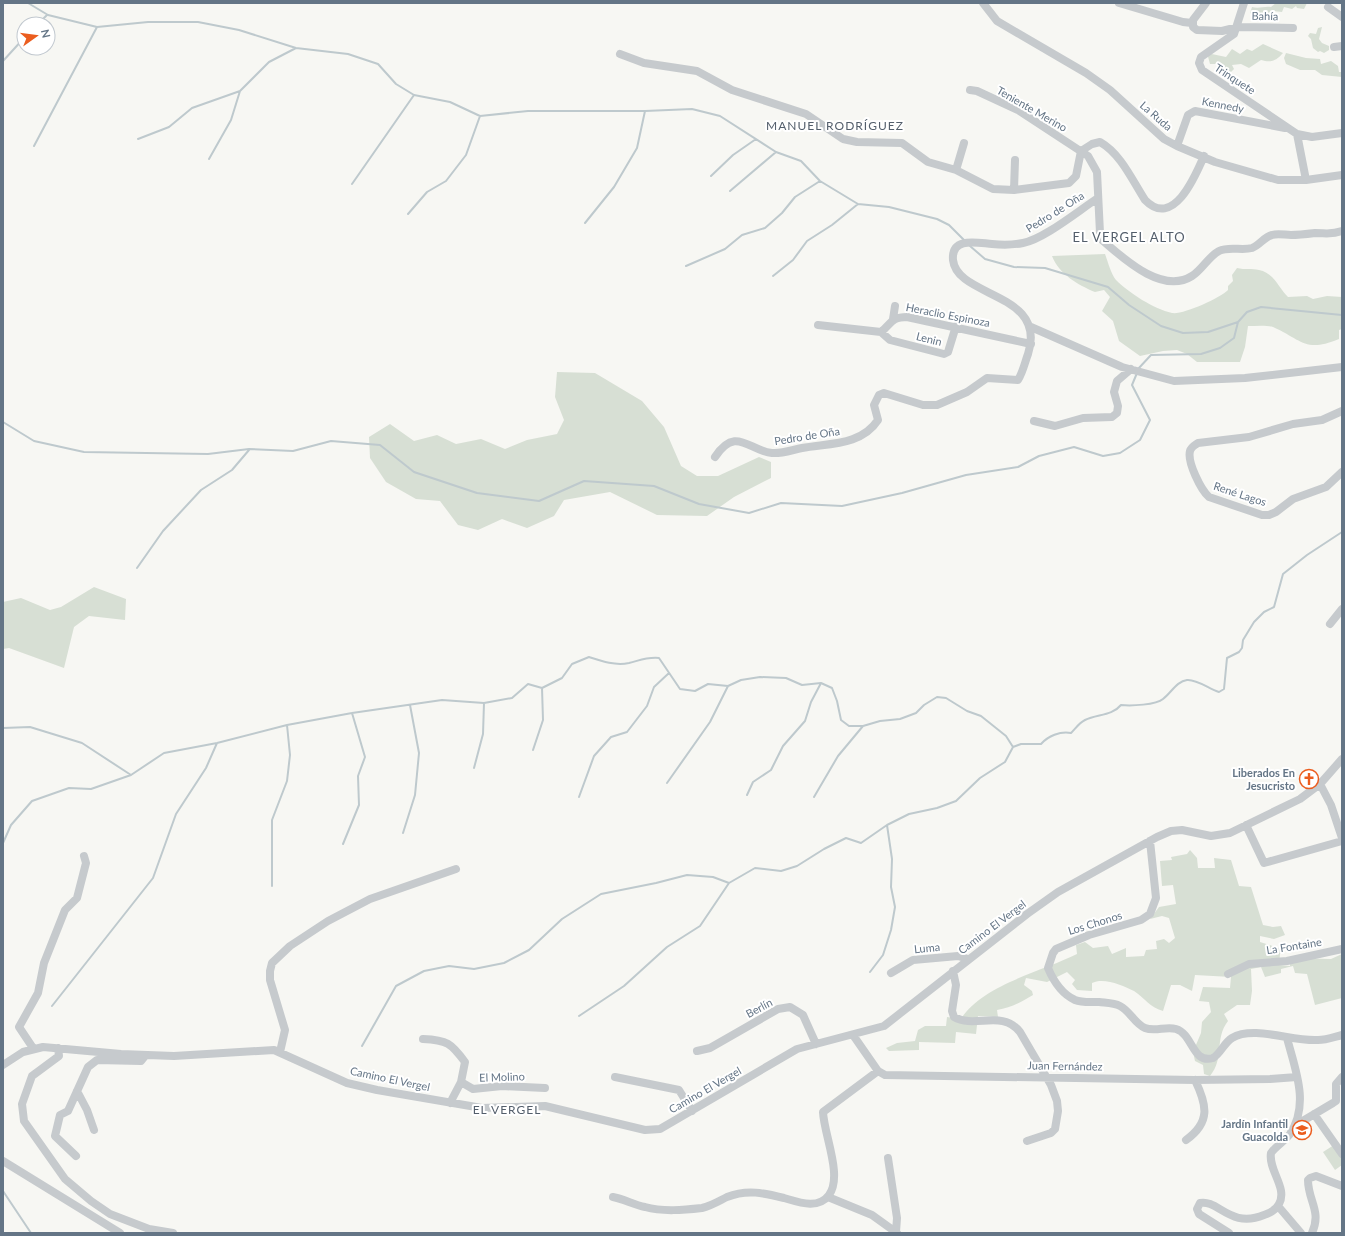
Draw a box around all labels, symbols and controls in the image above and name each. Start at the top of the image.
street label: Bahía [1252,9,1278,22]
north arrow [16,16,56,56]
text: N [39,28,54,39]
street label: Trinquete [1213,61,1258,97]
street label: Teniente Merino [995,83,1070,134]
street label: Kennedy [1201,94,1246,115]
street label: La Ruda [1138,98,1175,133]
district label: MANUEL RODRÍGUEZ [766,118,904,133]
street label: Pedro de Oña [1023,189,1086,235]
district label: EL VERGEL ALTO [1072,229,1186,245]
street label: Heraclio Espinoza [905,300,991,329]
street label: Lenin [915,329,943,348]
street label: Pedro de Oña [773,424,841,447]
street label: René Lagos [1212,479,1268,508]
place label: Liberados En Jesucristo [1232,766,1295,792]
church icon: Liberados En Jesucristo [1298,768,1320,790]
street label: Camino El Vergel [955,897,1028,956]
street label: Los Chonos [1066,908,1124,937]
street label: La Fontaine [1265,935,1323,956]
street label: Luma [913,940,941,955]
street label: Berlín [743,995,774,1020]
street label: Juan Fernández [1027,1058,1103,1073]
street label: Camino El Vergel [349,1064,431,1093]
street label: Camino El Vergel [666,1064,743,1116]
street label: El Molino [479,1069,525,1084]
district label: EL VERGEL [473,1102,541,1117]
place label: Jardín Infantil Guacolda [1221,1117,1288,1143]
school or university icon: Jardín Infantil Guacolda [1291,1119,1313,1141]

